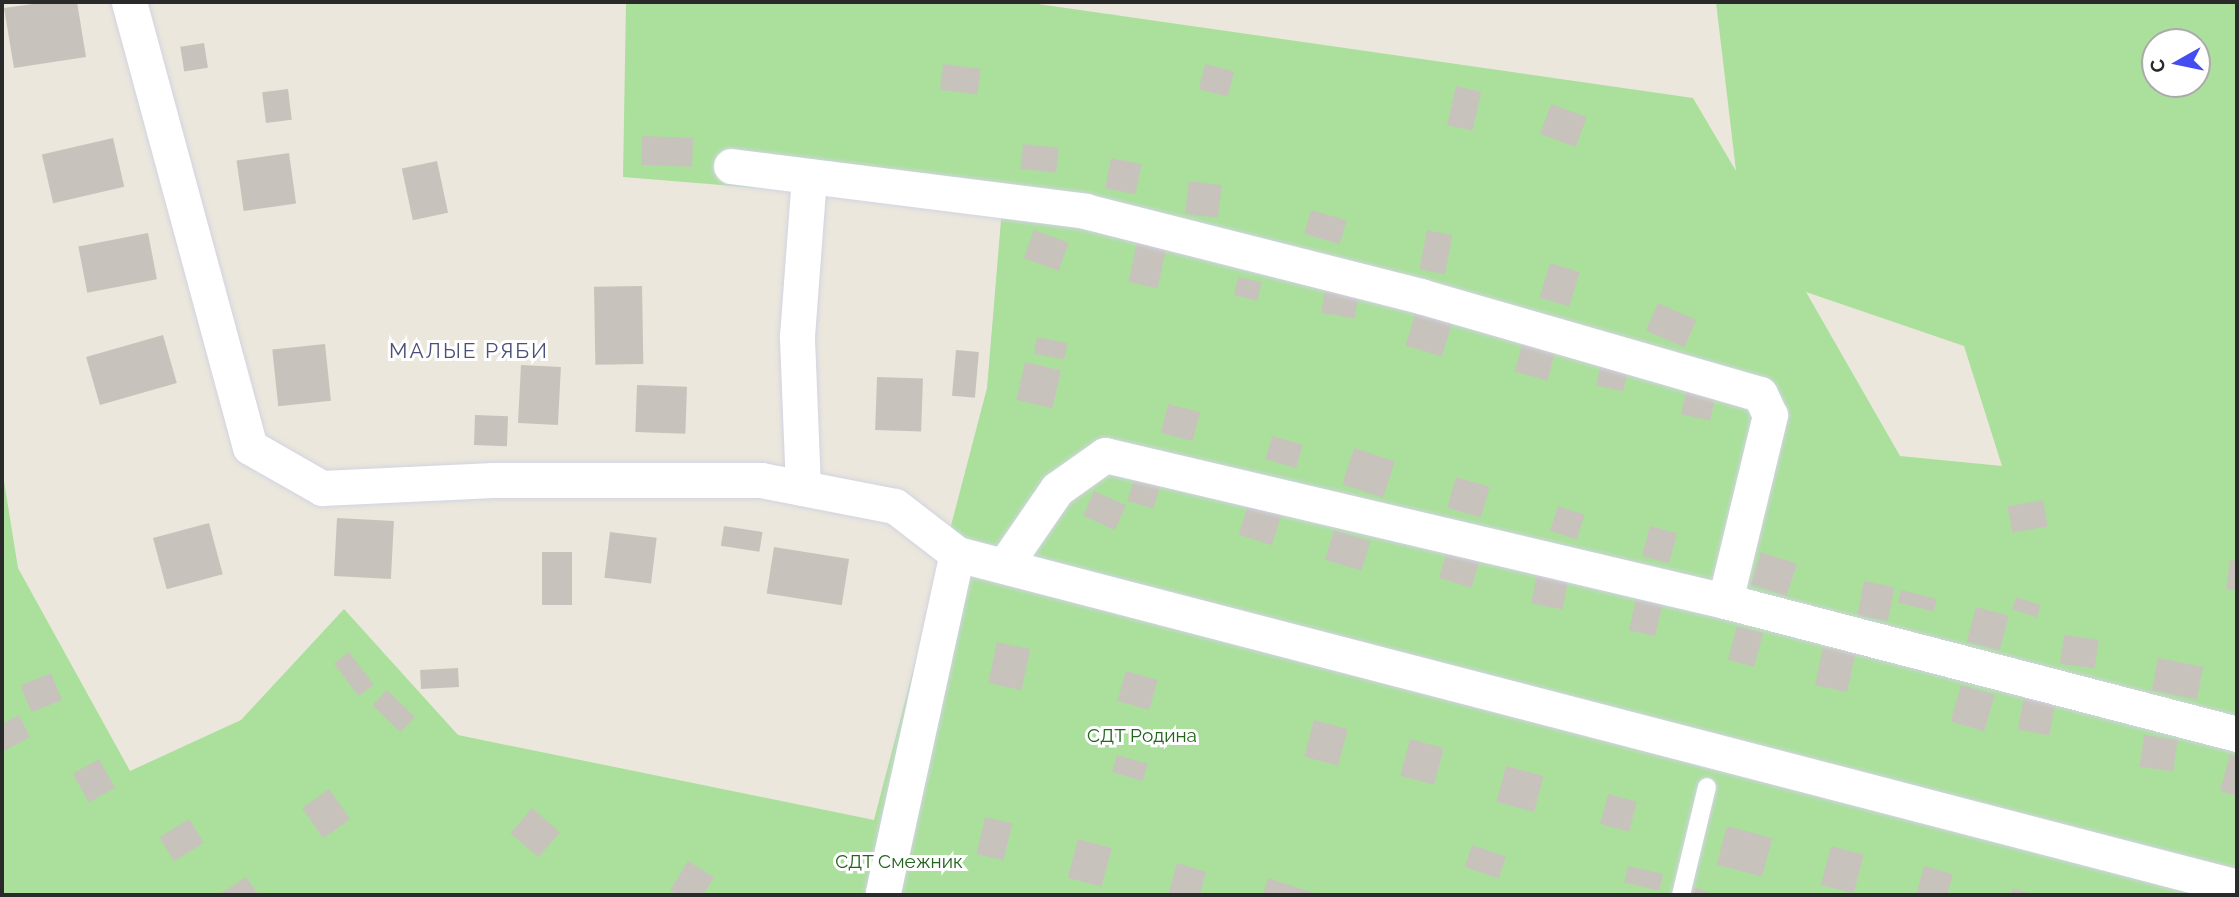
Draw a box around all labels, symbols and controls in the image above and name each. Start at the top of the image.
north arrow [2141,28,2211,98]
text: С [2145,58,2169,74]
district label: МАЛЫЕ РЯБИ [390,338,548,364]
park label: СДТ Родина [1087,725,1197,747]
park label: СДТ Смежник [835,851,963,873]

